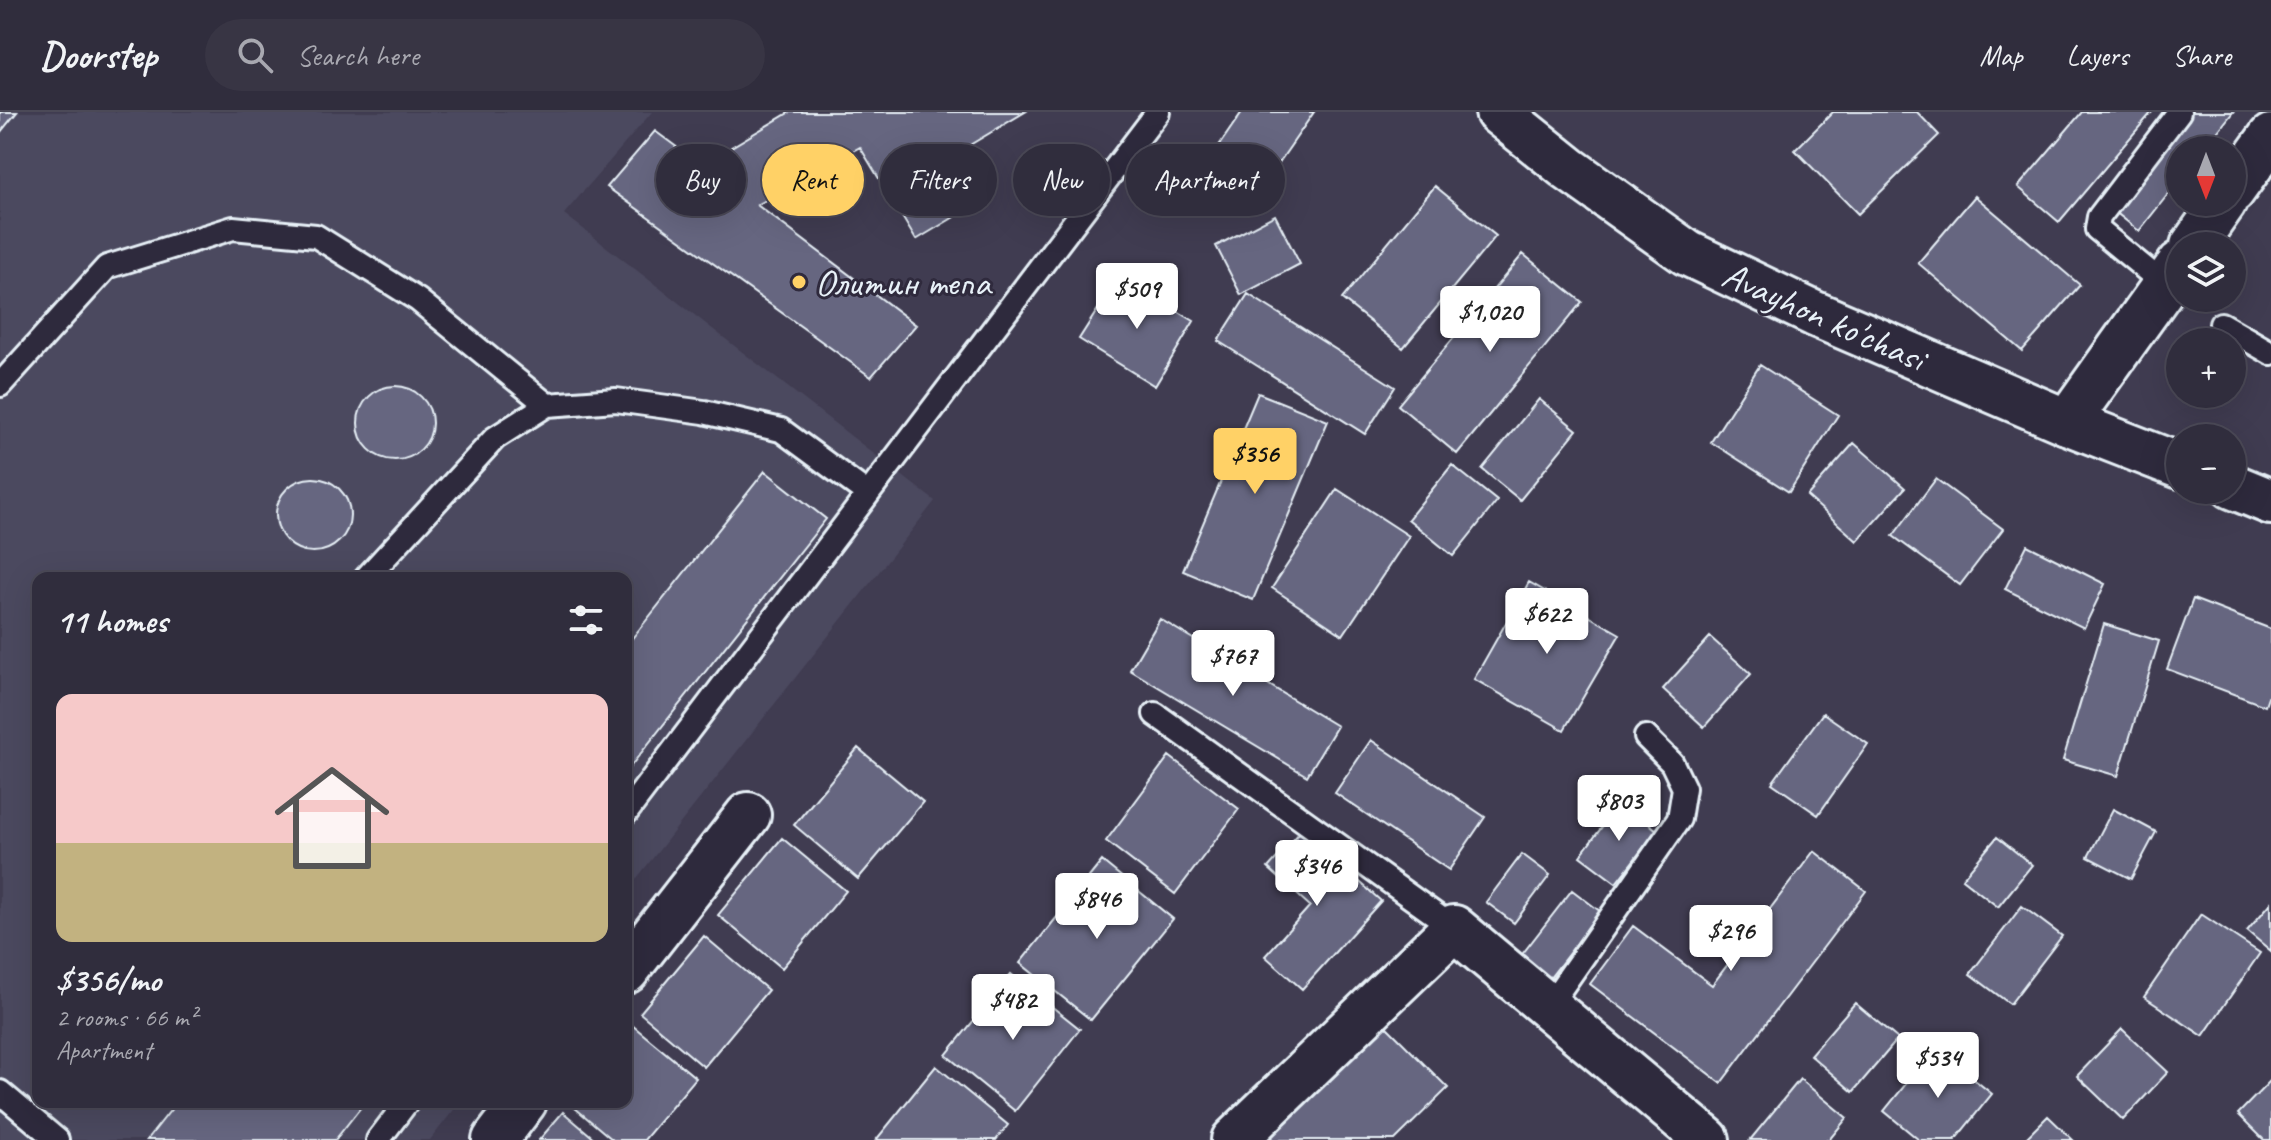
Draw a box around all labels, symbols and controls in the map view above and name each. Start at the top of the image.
search box [205,19,765,91]
text: Doorstep [40,32,157,79]
icon: search [233,33,277,77]
text: Search here [297,36,419,74]
text: Map [1980,38,2023,73]
text: Layers [2067,38,2128,73]
text: Share [2172,38,2231,73]
north arrow [2166,136,2246,216]
map controls [2166,136,2246,504]
chip: Buy [656,144,746,216]
chip: Rent [762,144,864,216]
chip: Filters [880,144,997,216]
chip: New [1013,144,1110,216]
chip: Apartment [1126,144,1285,216]
button: layers [2166,232,2246,312]
street label: Avayhon ko'chasi [1715,251,1936,384]
place label: Олитин тепа [815,259,993,306]
pin: $509 [1090,263,1184,331]
text: $509 [1114,272,1160,305]
marker: Олитин тепа [790,273,808,291]
pin: $1,020 [1425,286,1555,354]
text: $1,020 [1458,295,1522,328]
button: + [2166,328,2246,408]
button: − [2166,424,2246,504]
pin: $356 [1208,428,1302,496]
text: $356 [1232,437,1278,470]
pin: $622 [1500,588,1594,656]
text: $622 [1523,597,1571,630]
icon: filters [564,598,608,642]
text: 11 homes [56,599,167,642]
pin: $767 [1186,630,1280,698]
text: $767 [1209,639,1257,672]
icon: home [260,746,404,890]
pin: $803 [1572,775,1666,843]
text: $803 [1596,784,1642,817]
pin: $346 [1270,840,1364,908]
text: $346 [1293,849,1341,882]
pin: $846 [1050,873,1144,941]
text: $846 [1073,882,1121,915]
pin: $296 [1684,905,1778,973]
text: $296 [1707,914,1755,947]
text: $356/mo [56,958,161,1001]
pin: $482 [966,974,1060,1042]
text: $482 [990,983,1036,1016]
text: 2 rooms · 66 m² [56,1001,197,1034]
pin: $534 [1891,1032,1985,1100]
text: Apartment [56,1034,152,1067]
text: $534 [1915,1041,1961,1074]

